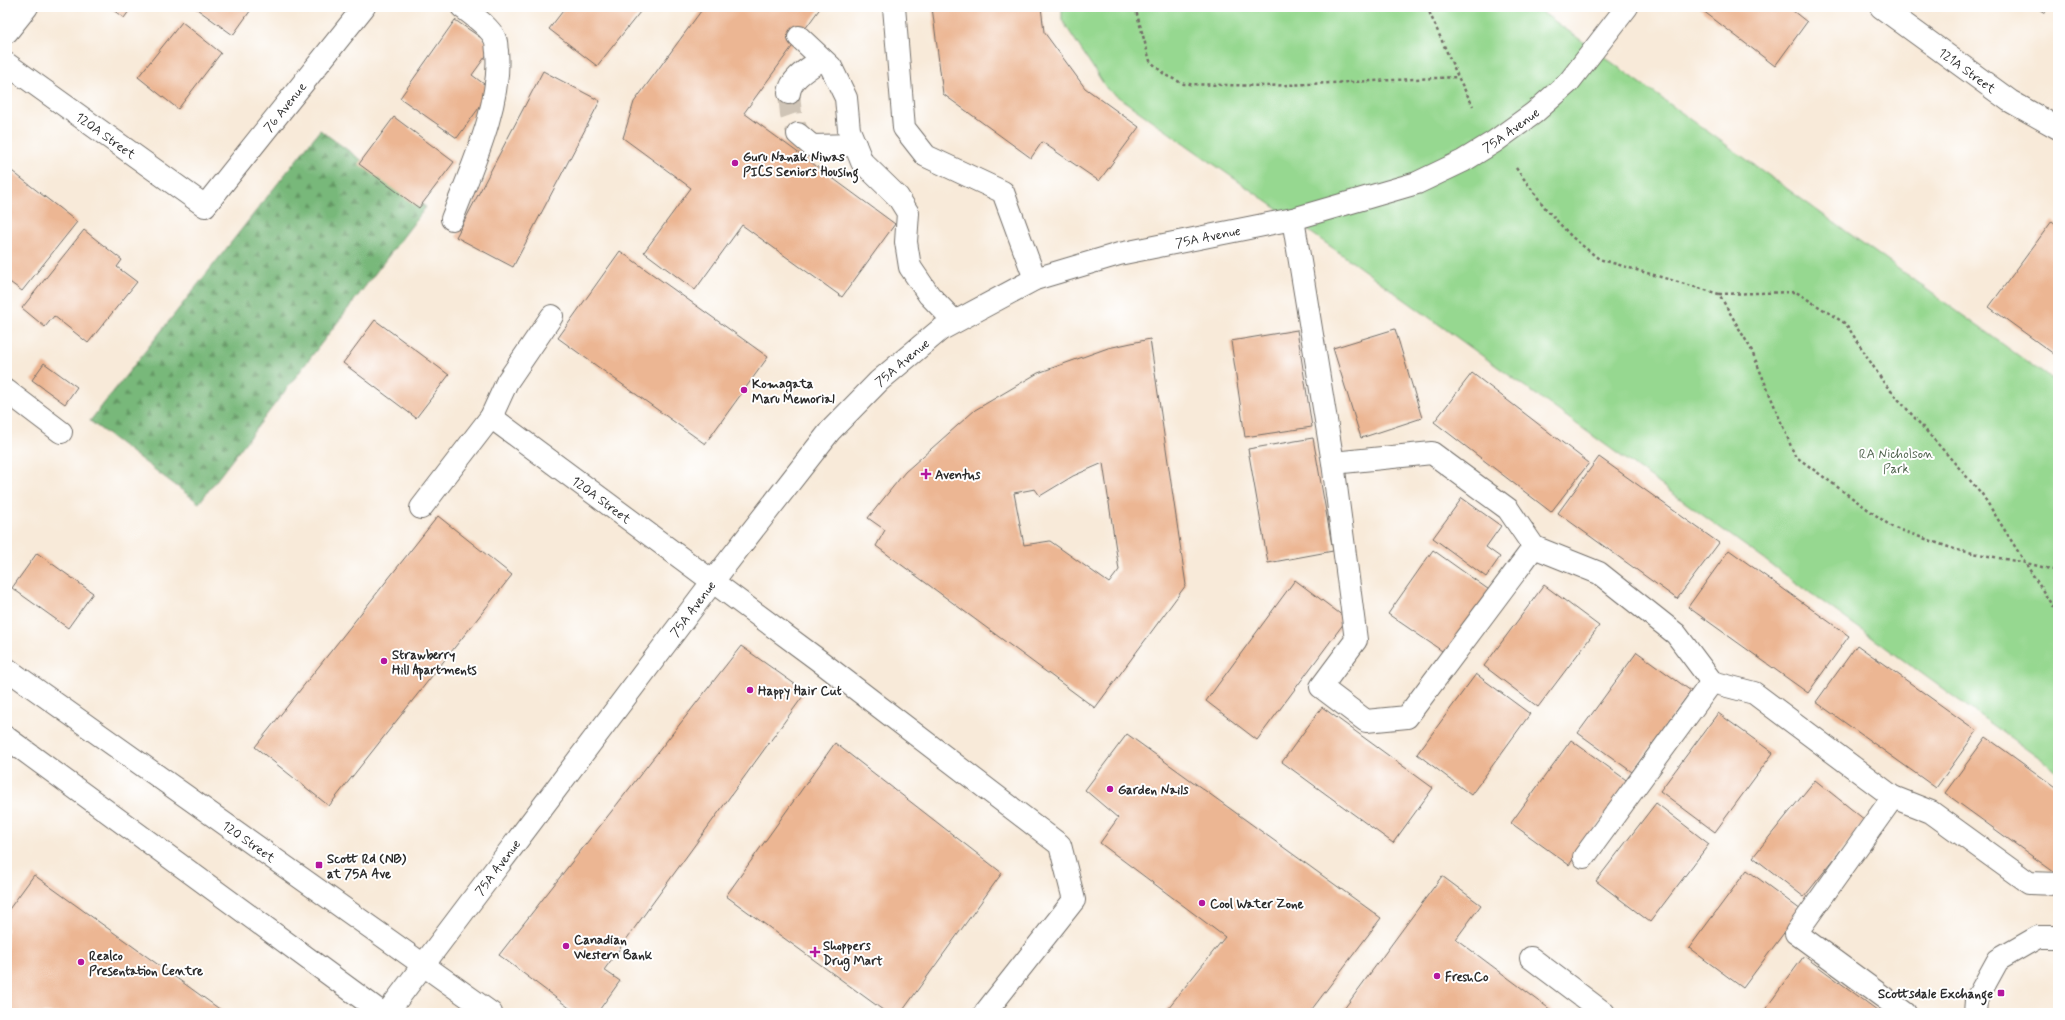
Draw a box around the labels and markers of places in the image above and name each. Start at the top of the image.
place label: Guru Nanak Niwas PICS Seniors Housing [743,149,859,184]
marker: Guru Nanak Niwas PICS Seniors Housing [730,158,740,168]
place label: Komagata Maru Memorial [752,376,835,408]
marker: Komagata Maru Memorial [739,385,749,395]
place label: Aventus [935,467,981,484]
marker: Aventus [920,468,932,480]
place label: Strawberry Hill Apartments [392,647,477,680]
marker: Strawberry Hill Apartments [379,656,389,666]
place label: Happy Hair Cut [758,683,842,700]
marker: Happy Hair Cut [745,685,755,695]
place label: Garden Nails [1118,782,1189,799]
marker: Garden Nails [1105,784,1115,794]
place label: Scott Rd (NB) at 75A Ave [327,851,406,883]
marker: Scott Rd (NB) at 75A Ave [314,860,324,870]
place label: Cool Water Zone [1210,896,1304,913]
marker: Cool Water Zone [1197,898,1207,908]
place label: Canadian Western Bank [573,932,653,964]
place label: Shoppers Drug Mart [823,938,884,972]
marker: Canadian Western Bank [561,941,571,951]
marker: Shoppers Drug Mart [810,947,820,957]
place label: Realco Presentation Centre [89,948,203,980]
marker: Realco Presentation Centre [76,957,86,967]
place label: FreshCo [1445,969,1489,986]
marker: FreshCo [1432,971,1442,981]
place label: Scottsdale Exchange [1878,986,1993,1006]
marker: Scottsdale Exchange [1996,988,2006,998]

